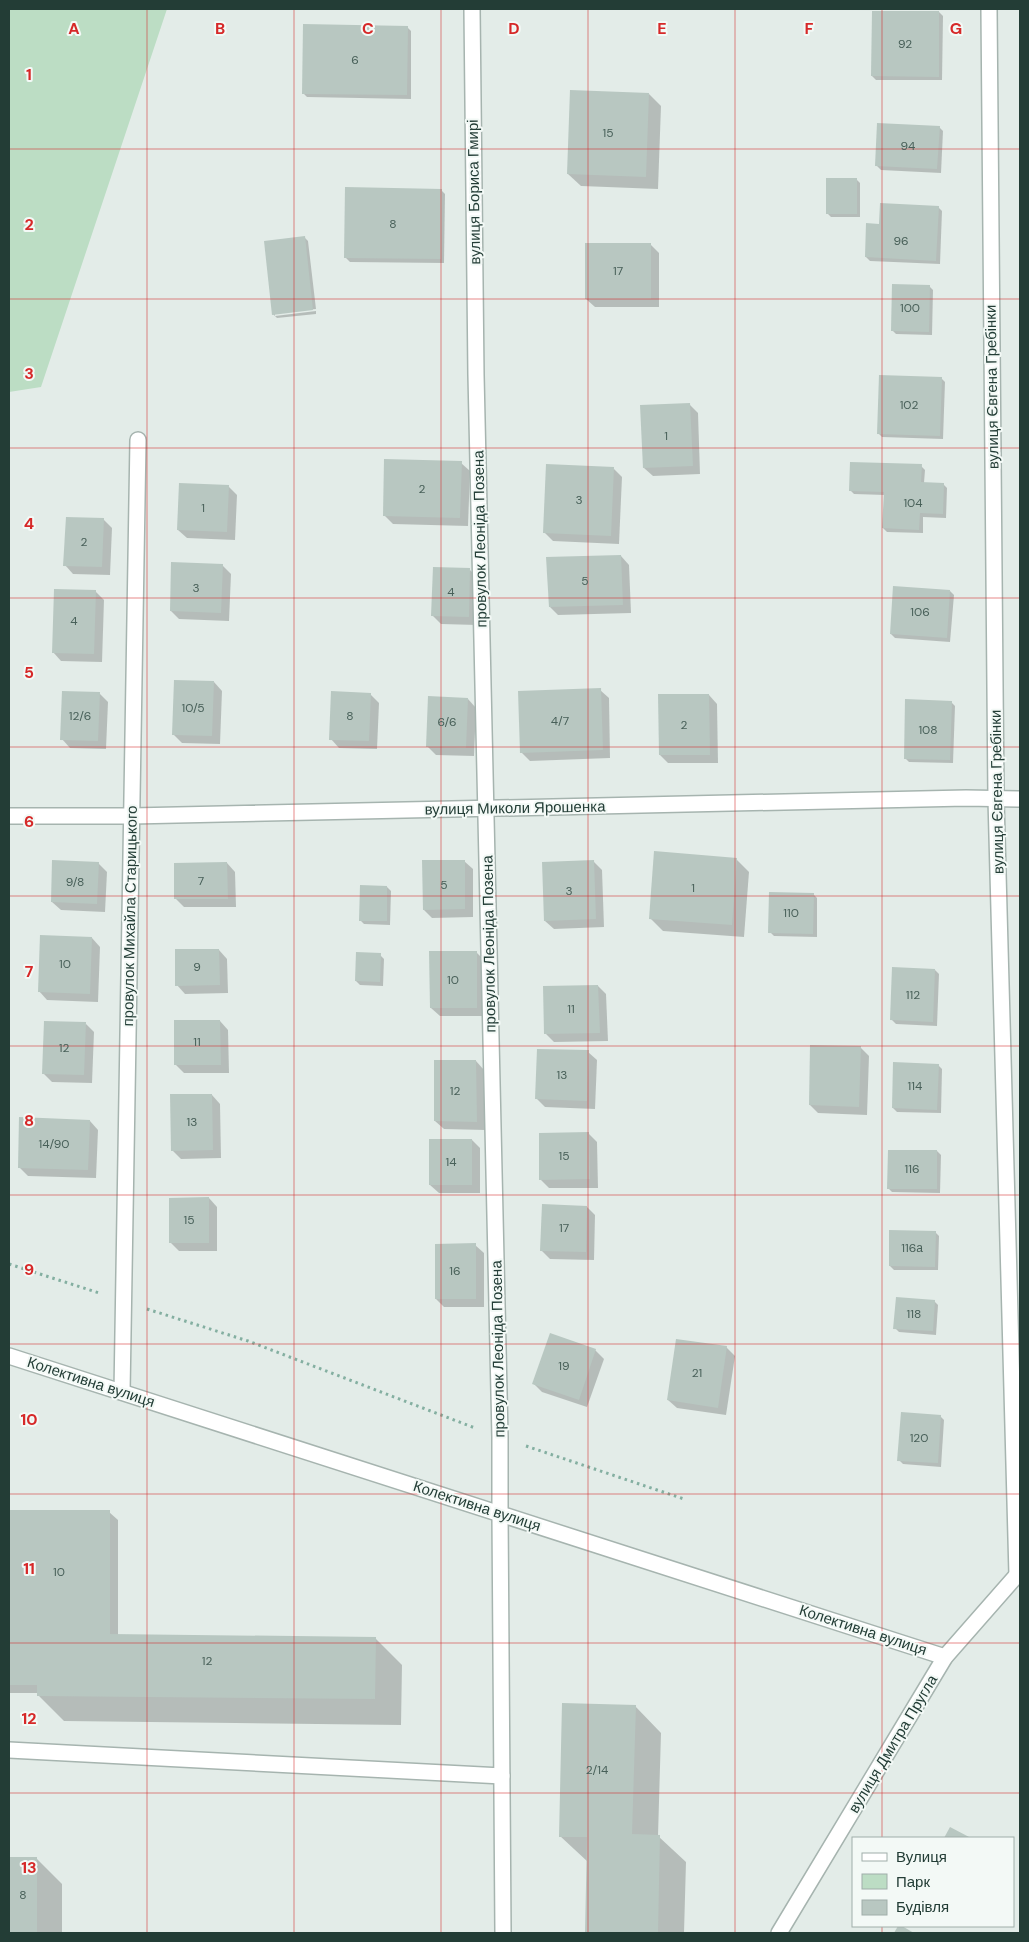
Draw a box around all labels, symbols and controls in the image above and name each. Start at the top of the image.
text: A [68,18,80,39]
text: B [215,18,225,39]
text: C [362,18,374,39]
text: D [508,18,520,39]
text: E [657,18,667,39]
text: F [805,18,814,39]
text: G [950,18,962,39]
house number: 92 [898,36,912,52]
house number: 6 [351,52,359,68]
text: 1 [26,64,32,85]
street label: вулиця Бориса Гмирі [463,119,485,265]
house number: 15 [602,125,614,141]
house number: 94 [901,138,915,154]
text: 2 [24,214,34,235]
house number: 8 [389,216,397,232]
house number: 96 [893,233,909,249]
house number: 17 [613,263,623,279]
house number: 100 [900,300,920,316]
street label: вулиця Євгена Гребінки [981,305,1003,469]
text: 3 [24,363,34,384]
house number: 102 [900,397,918,413]
house number: 1 [664,428,668,444]
street label: провулок Леоніда Позена [468,450,492,628]
house number: 2 [419,481,426,497]
house number: 3 [575,492,583,508]
house number: 104 [903,495,923,511]
house number: 1 [201,500,205,516]
text: 4 [24,513,34,534]
house number: 2 [81,534,88,550]
house number: 5 [581,573,589,589]
house number: 3 [192,580,200,596]
house number: 4 [447,584,455,600]
house number: 106 [910,604,930,620]
house number: 4 [70,613,78,629]
text: 5 [24,662,34,683]
house number: 10/5 [181,700,205,716]
house number: 12/6 [69,708,91,724]
house number: 8 [346,708,354,724]
street label: вулиця Євгена Гребінки [986,710,1008,874]
house number: 4/7 [551,713,569,729]
house number: 6/6 [438,714,456,730]
house number: 2 [681,717,688,733]
house number: 108 [918,722,938,738]
street label: вулиця Миколи Ярошенка [424,796,606,820]
street label: провулок Михайла Старицького [118,805,142,1027]
text: 6 [24,811,34,832]
street label: провулок Леоніда Позена [477,855,501,1033]
house number: 7 [198,873,204,889]
house number: 9/8 [66,874,84,890]
house number: 5 [440,877,448,893]
house number: 1 [691,880,695,896]
house number: 3 [565,883,573,899]
house number: 110 [783,905,799,921]
house number: 10 [59,956,71,972]
house number: 9 [193,959,201,975]
text: 7 [25,961,34,982]
house number: 10 [447,972,459,988]
house number: 112 [906,987,920,1003]
house number: 11 [567,1001,575,1017]
house number: 11 [193,1034,201,1050]
house number: 12 [59,1040,69,1056]
house number: 13 [557,1067,567,1083]
house number: 114 [908,1078,922,1094]
house number: 12 [450,1083,460,1099]
text: 8 [24,1110,34,1131]
house number: 13 [187,1114,197,1130]
house number: 14/90 [38,1136,70,1152]
house number: 15 [558,1148,570,1164]
house number: 14 [445,1154,457,1170]
house number: 116 [904,1161,920,1177]
house number: 15 [183,1212,195,1228]
house number: 17 [559,1220,569,1236]
house number: 116а [901,1240,923,1256]
text: 9 [24,1259,34,1280]
street label: провулок Леоніда Позена [486,1260,510,1438]
house number: 16 [449,1263,461,1279]
house number: 118 [907,1306,921,1322]
street label: Колективна вулиця [25,1352,157,1412]
house number: 19 [558,1358,570,1374]
house number: 21 [692,1365,702,1381]
text: 10 [20,1409,38,1430]
house number: 120 [910,1430,928,1446]
street label: Колективна вулиця [411,1476,543,1536]
text: 11 [23,1558,35,1579]
house number: 10 [53,1564,65,1580]
street label: Колективна вулиця [797,1600,929,1660]
house number: 12 [202,1653,212,1669]
street label: вулиця Дмитра Пругла [844,1671,943,1817]
text: 12 [21,1708,37,1729]
house number: 2/14 [586,1762,608,1778]
legend [852,1837,1014,1927]
text: Вулиця [896,1847,947,1867]
text: 13 [21,1857,37,1878]
text: Парк [896,1872,930,1892]
house number: 8 [19,1887,27,1903]
text: Будівля [896,1897,949,1917]

